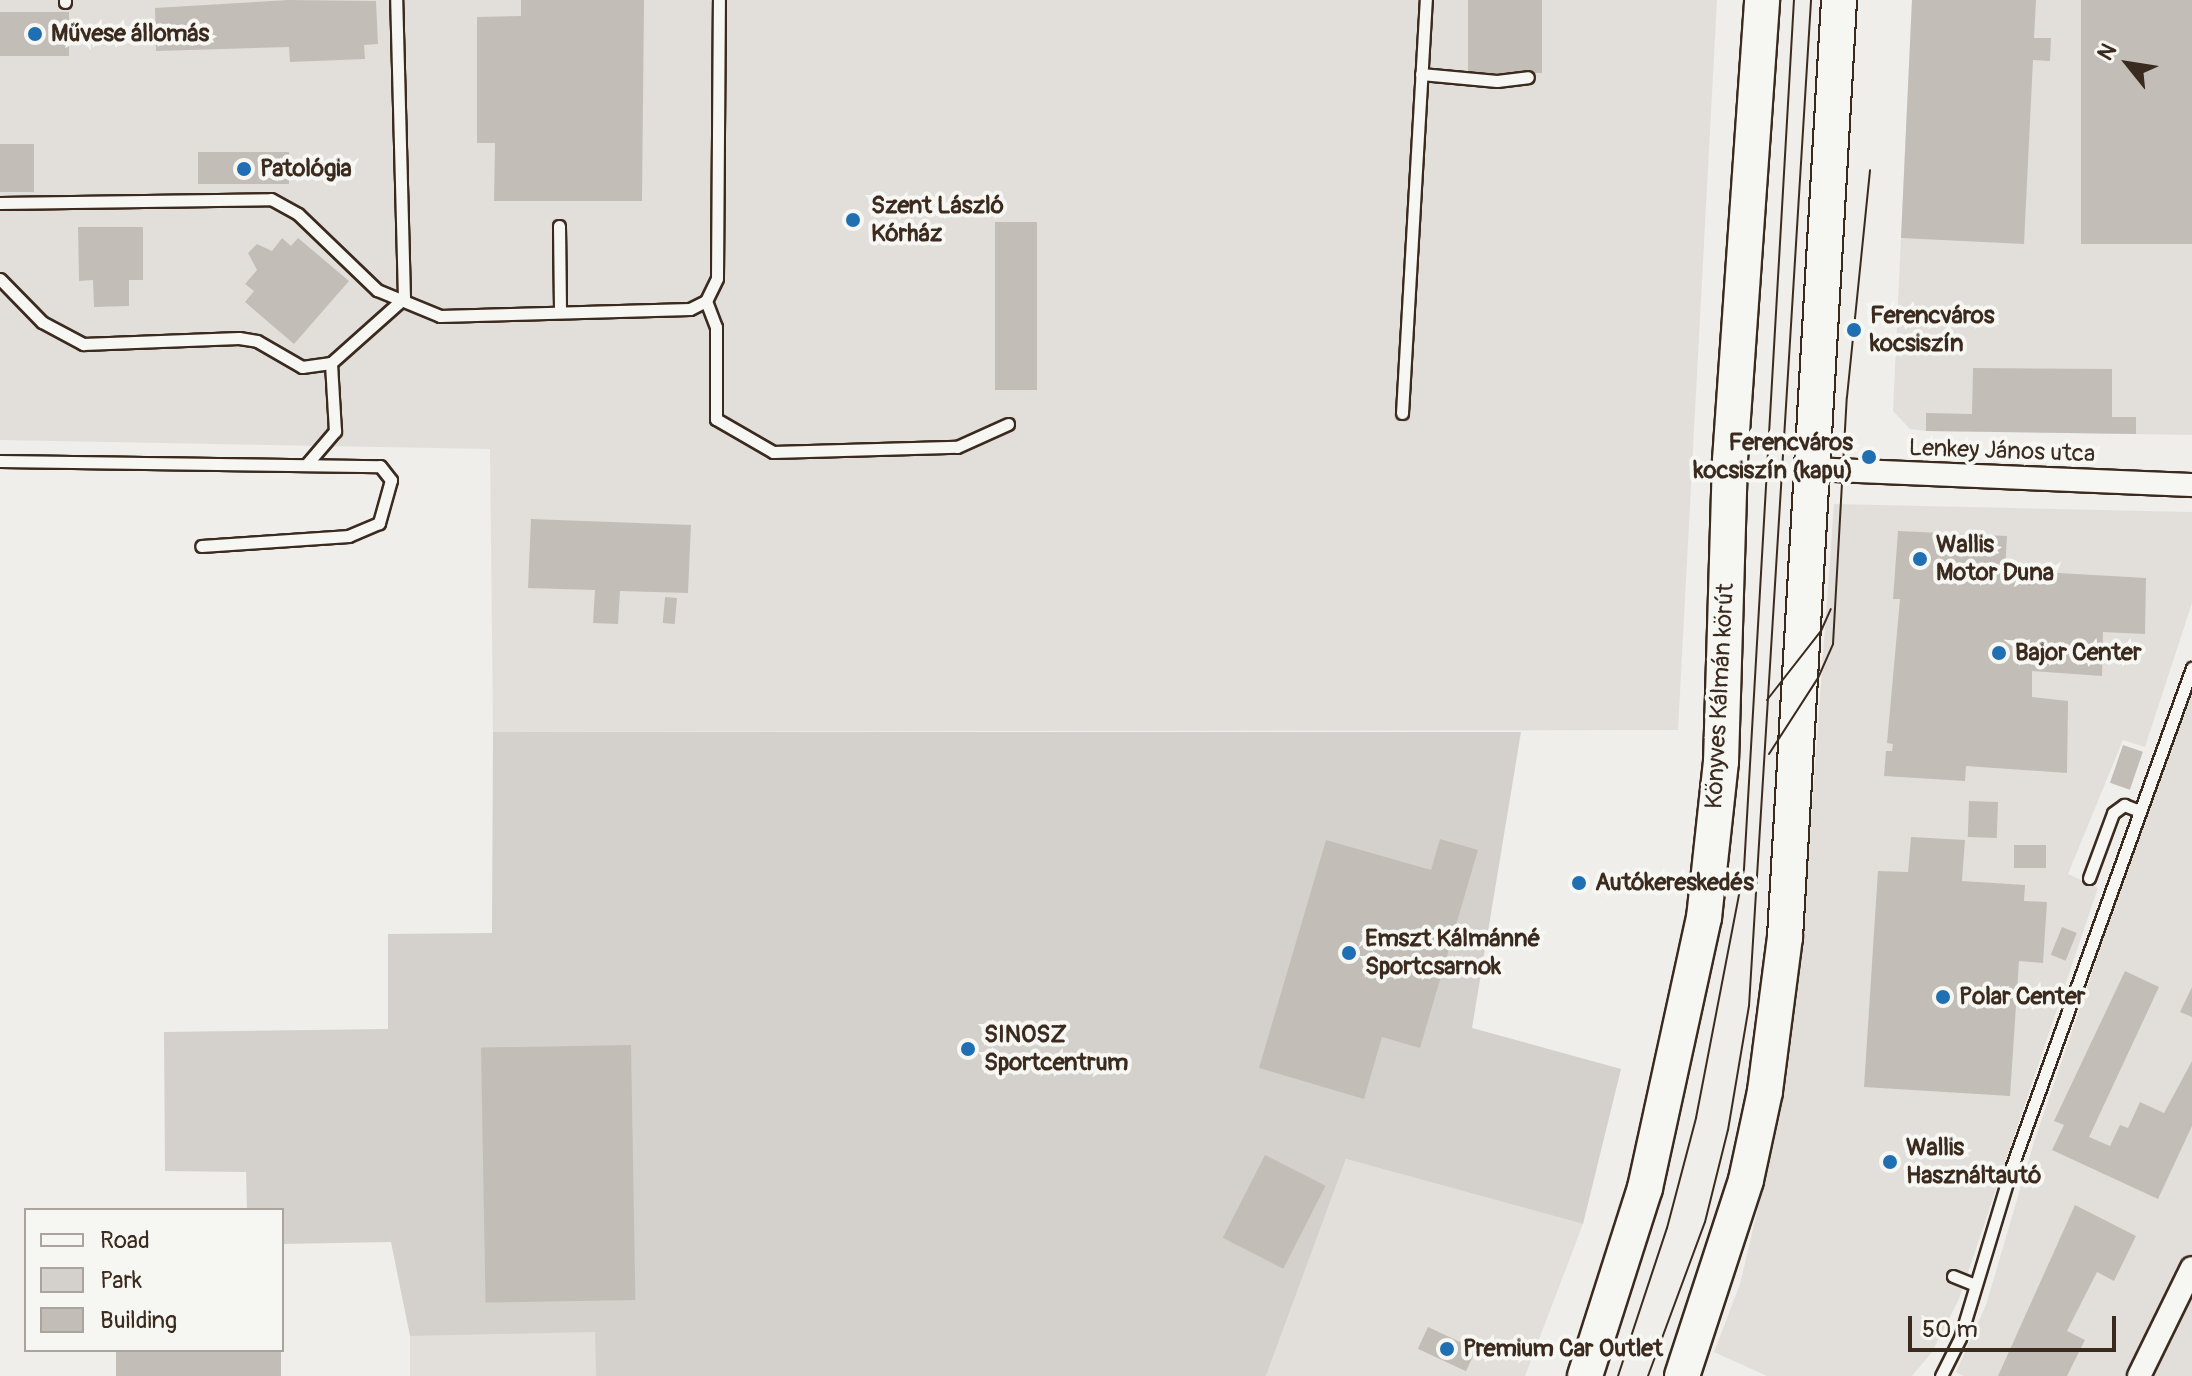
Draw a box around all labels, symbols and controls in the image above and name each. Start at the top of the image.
place label: Művese állomás [51,20,209,48]
north arrow [2088,24,2168,104]
marker: Művese állomás [26,25,44,43]
text: N [2091,39,2123,65]
place label: Patológia [260,155,352,183]
marker: Patológia [235,160,253,178]
place label: Szent László Kórház [871,192,1004,248]
marker: Szent László Kórház [842,209,864,231]
place label: Ferencváros kocsiszín [1870,302,1994,358]
marker: Ferencváros kocsiszín [1845,321,1863,339]
place label: Ferencváros kocsiszín (kapu) [1694,429,1853,485]
street label: Lenkey János utca [1908,433,2096,469]
marker: Ferencváros kocsiszín (kapu) [1860,448,1878,466]
place label: Wallis Motor Duna [1936,531,2054,587]
marker: Wallis Motor Duna [1911,550,1929,568]
street label: Könyves Kálmán körút [1700,582,1740,810]
place label: Bajor Center [2015,639,2142,667]
marker: Bajor Center [1990,644,2008,662]
place label: Autókereskedés [1595,869,1754,897]
marker: Autókereskedés [1570,874,1588,892]
place label: Emszt Kálmánné Sportcsarnok [1365,925,1540,981]
marker: Emszt Kálmánné Sportcsarnok [1340,944,1358,962]
place label: Polar Center [1959,983,2085,1011]
marker: Polar Center [1934,988,1952,1006]
place label: SINOSZ Sportcentrum [984,1021,1128,1077]
marker: SINOSZ Sportcentrum [959,1040,977,1058]
place label: Wallis Használtautó [1906,1134,2041,1190]
marker: Wallis Használtautó [1881,1153,1899,1171]
legend [24,1208,284,1352]
text: Road [100,1226,150,1255]
text: Park [100,1266,142,1295]
scale bar [1912,1300,2120,1350]
text: Building [100,1306,177,1335]
text: 50 m [1922,1315,1978,1344]
place label: Premium Car Outlet [1463,1335,1663,1363]
marker: Premium Car Outlet [1438,1340,1456,1358]

